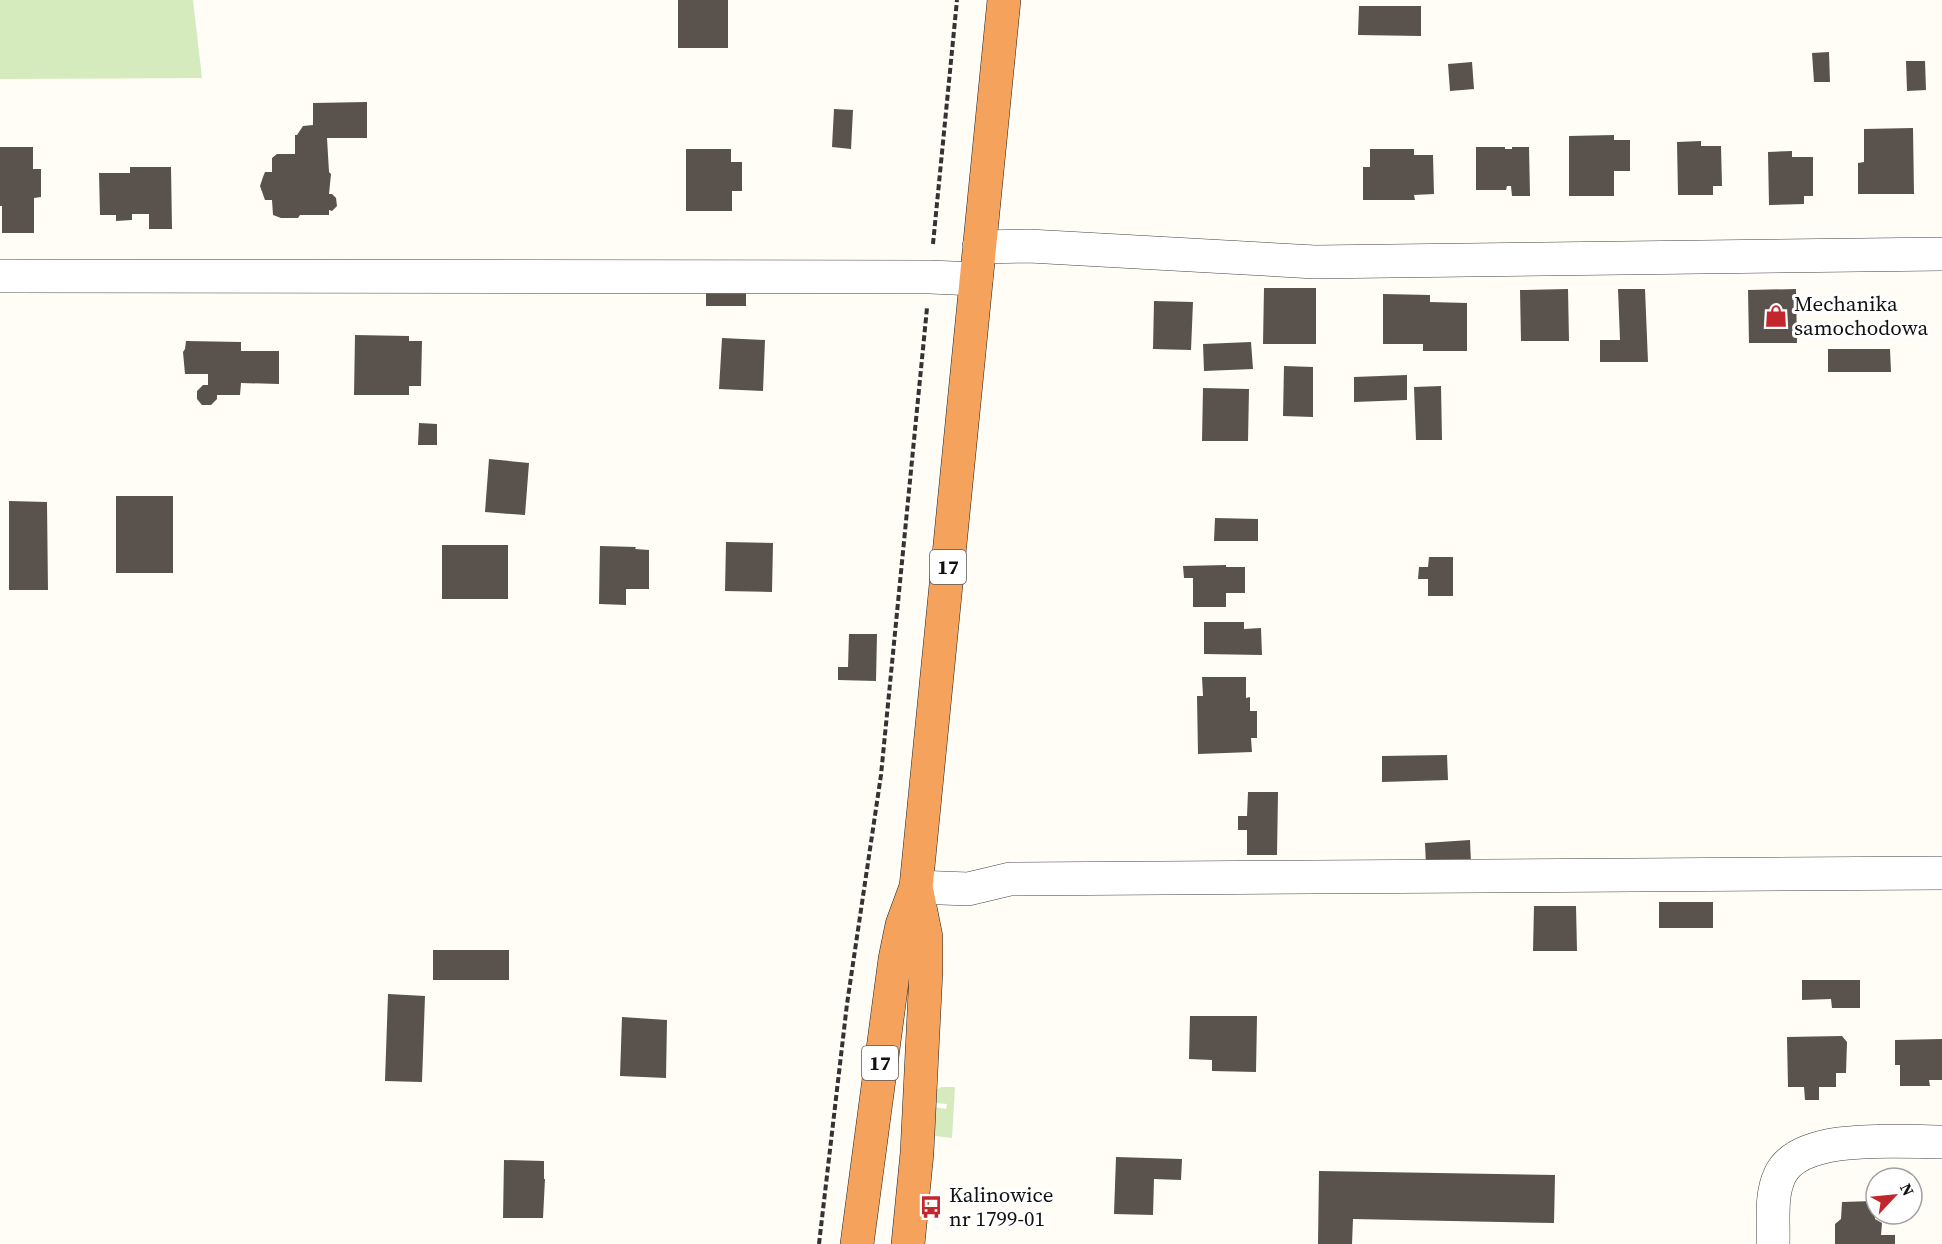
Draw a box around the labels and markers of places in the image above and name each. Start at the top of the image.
place label: Mechanika samochodowa [1794,289,1928,342]
shop icon: Mechanika samochodowa [1763,303,1789,329]
place label: Kalinowice nr 1799-01 [949,1180,1054,1233]
bus stop icon: Kalinowice nr 1799-01 [918,1194,944,1220]

